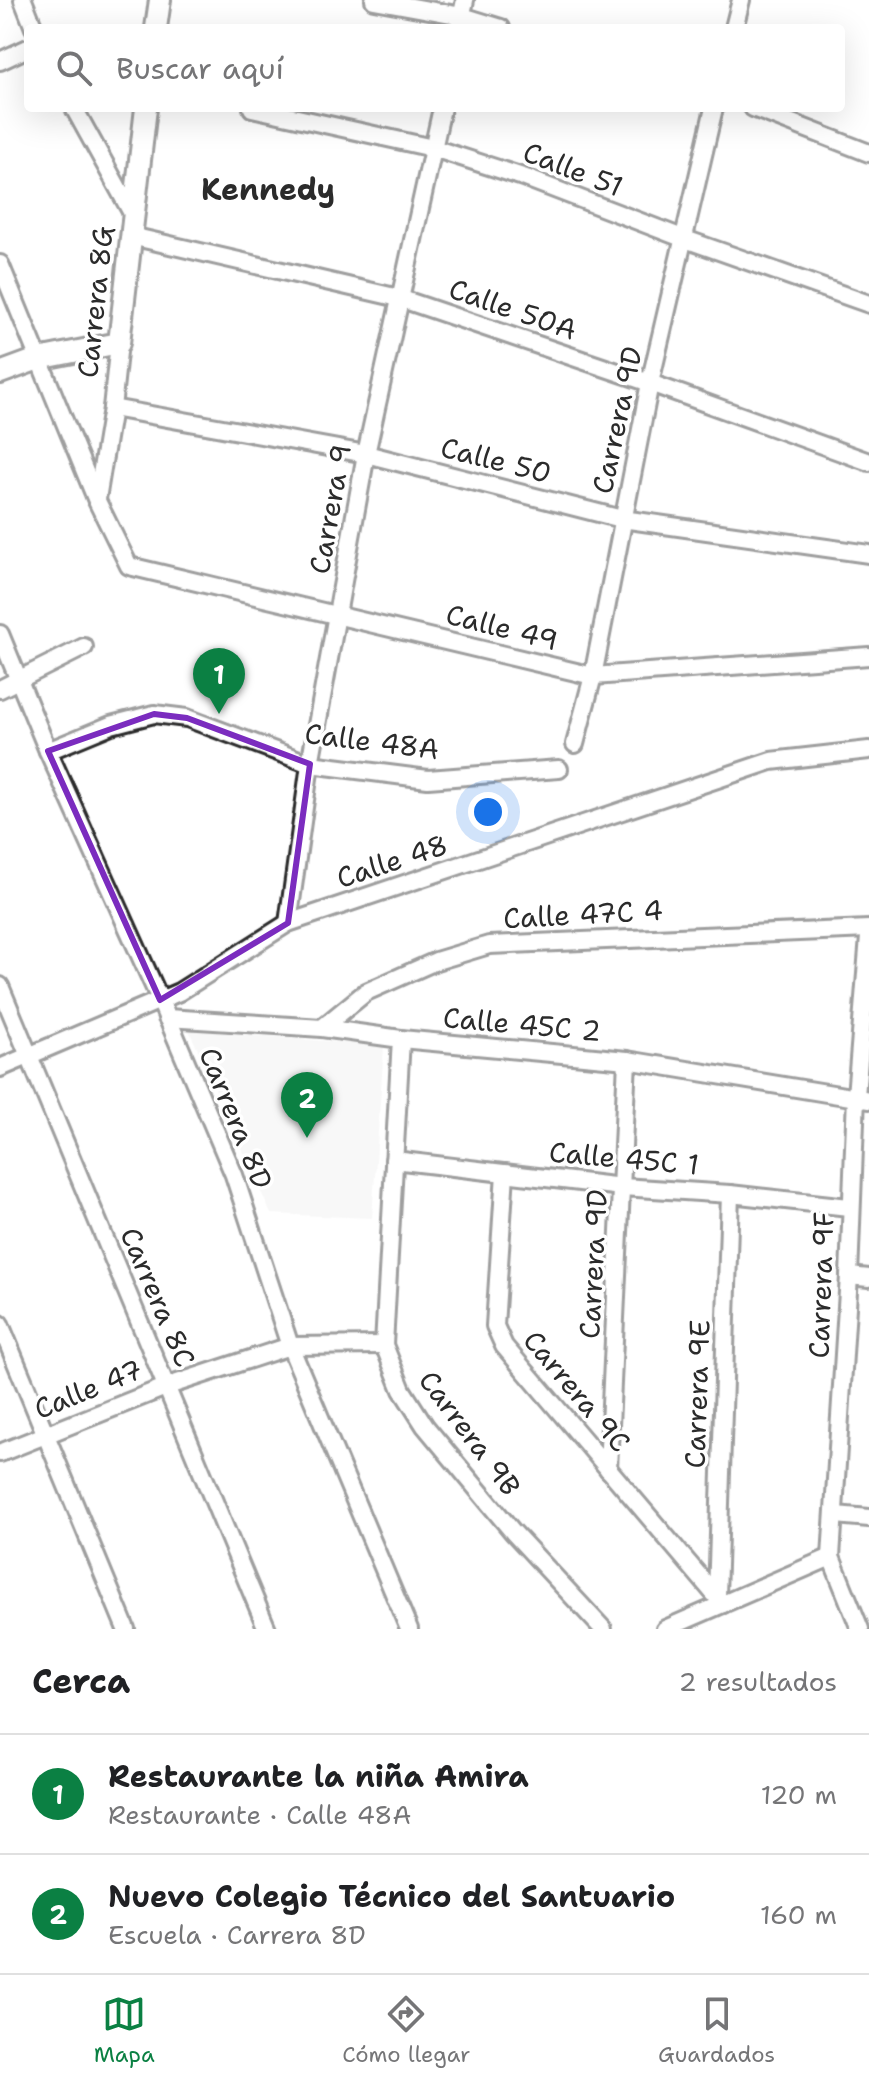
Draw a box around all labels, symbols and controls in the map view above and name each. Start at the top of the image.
search box [24,24,845,112]
icon: search [52,46,96,90]
text: Buscar aquí [116,48,284,89]
street label: Calle 51 [518,133,628,205]
district label: Kennedy [201,169,335,210]
street label: Carrera 8G [68,224,122,380]
street label: Calle 50A [444,269,582,349]
street label: Carrera 9D [583,343,651,497]
street label: Calle 50 [437,428,555,492]
street label: Carrera 9 [300,441,360,577]
street label: Calle 49 [442,595,562,659]
pin: 1 [193,648,245,714]
street label: Calle 48A [303,714,441,768]
your location [468,792,508,832]
street label: Calle 48 [332,825,452,897]
street label: Calle 47C 4 [502,891,664,937]
street label: Calle 45C 2 [441,998,603,1050]
street label: Carrera 8D [190,1042,282,1194]
pin: 2 [281,1072,333,1138]
street label: Calle 45C 1 [547,1133,701,1183]
street label: Carrera 9D [570,1188,616,1340]
street label: Carrera 9F [799,1211,843,1359]
street label: Carrera 8C [112,1221,204,1373]
street label: Carrera 9E [675,1319,719,1469]
street label: Carrera 9C [515,1322,639,1460]
street label: Calle 47 [28,1350,148,1428]
street label: Carrera 9B [410,1363,530,1503]
text: Cerca [32,1658,130,1704]
text: 2 resultados [678,1664,837,1699]
text: Restaurante la niña Amira [108,1756,529,1797]
text: 1 [52,1777,64,1812]
text: 120 m [761,1777,837,1812]
text: Restaurante · Calle 48A [108,1797,411,1832]
text: Nuevo Colegio Técnico del Santuario [108,1876,675,1917]
text: 2 [49,1897,67,1932]
text: 160 m [760,1897,837,1932]
text: Escuela · Carrera 8D [108,1917,366,1952]
tab: Mapa [94,1992,155,2069]
tab: Cómo llegar [342,1992,470,2069]
tab: Guardados [658,1992,775,2069]

